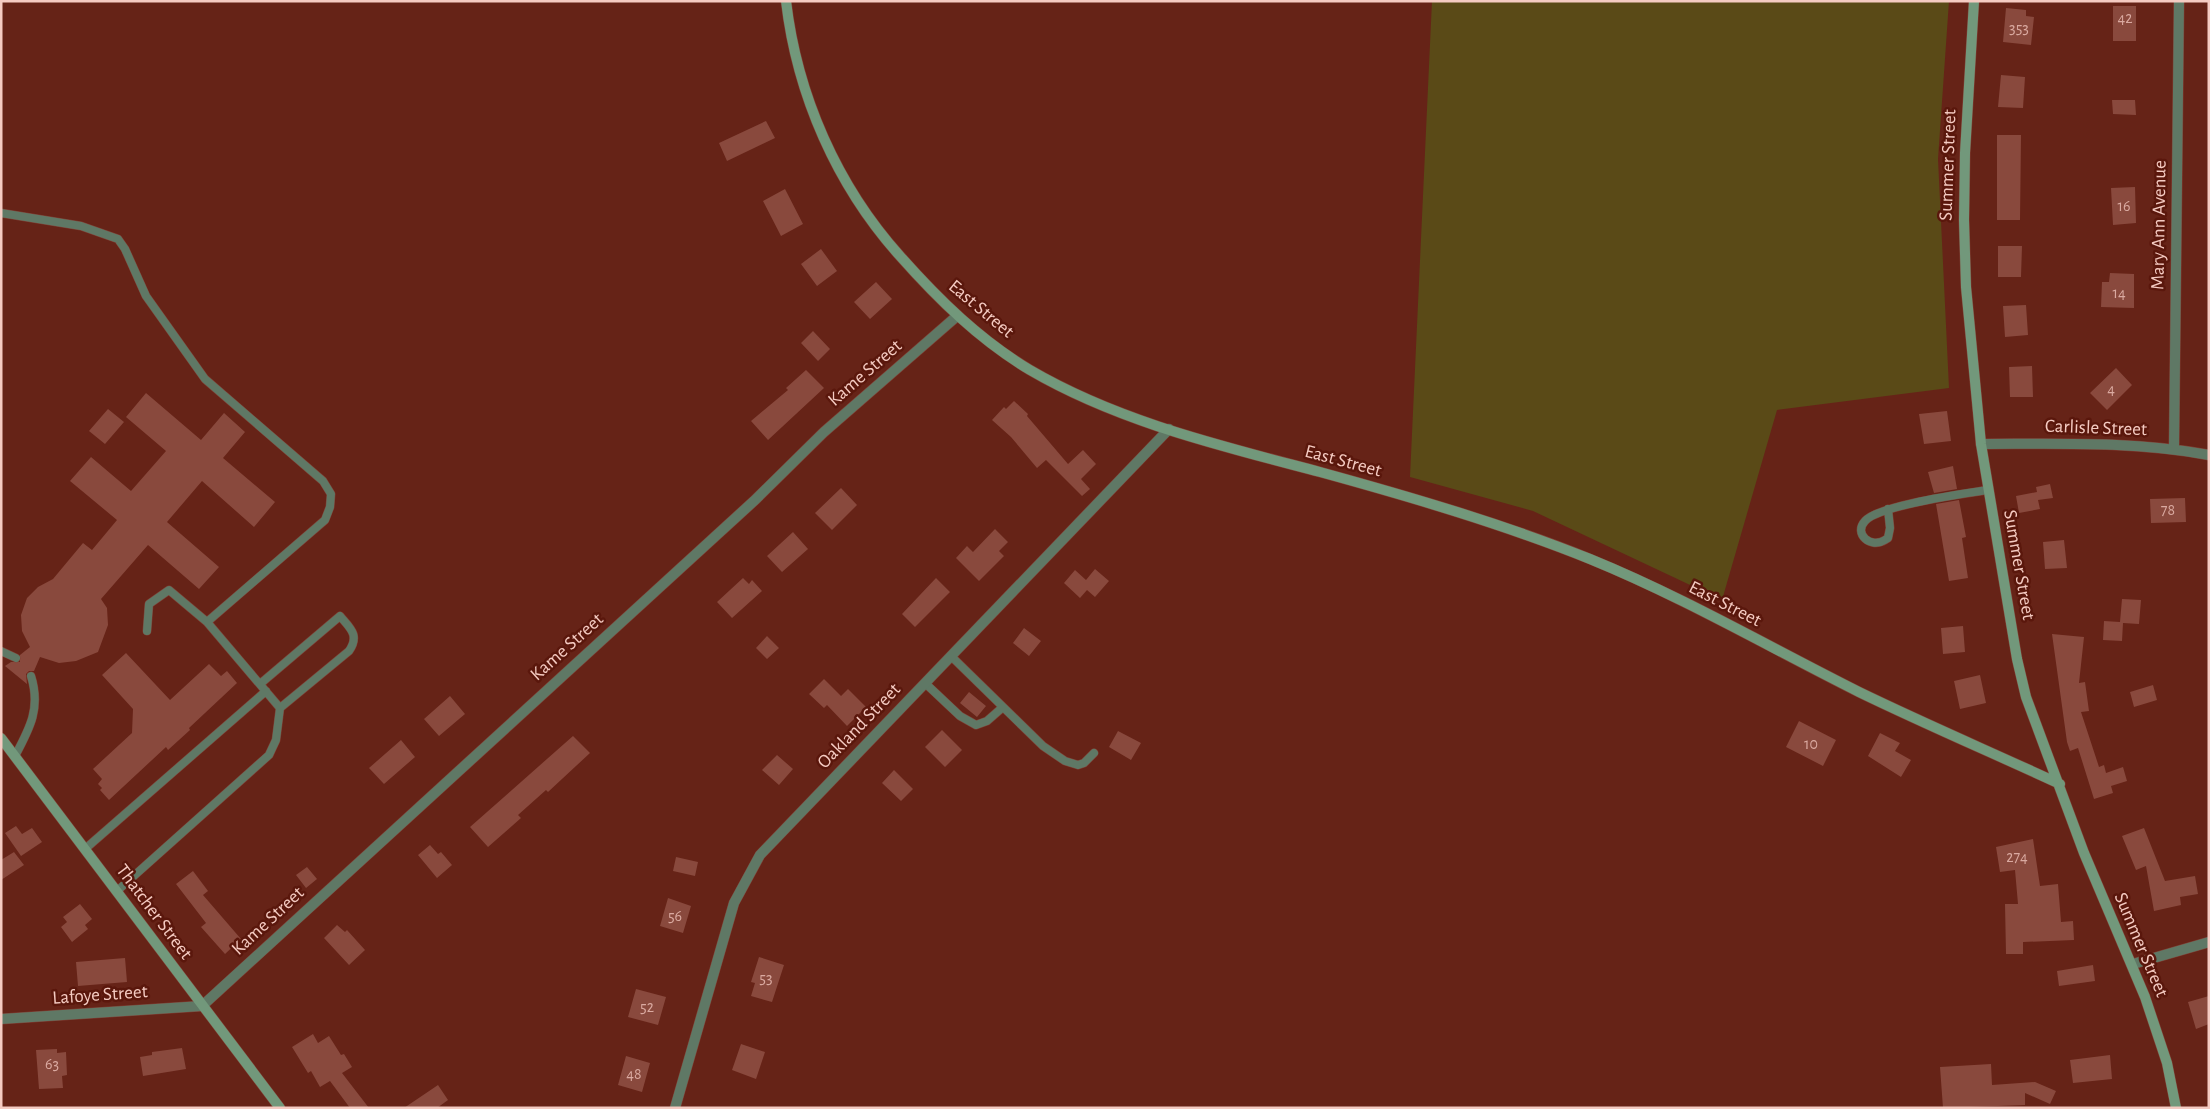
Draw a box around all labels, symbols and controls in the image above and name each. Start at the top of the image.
house number: 42 [2118,10,2132,26]
house number: 353 [2009,20,2029,36]
street label: Summer Street [1937,109,1959,221]
street label: Mary Ann Avenue [2148,160,2170,290]
house number: 16 [2117,198,2131,214]
street label: East Street [945,276,1017,342]
house number: 14 [2112,285,2126,301]
street label: Kame Street [825,336,905,410]
house number: 4 [2107,381,2115,397]
street label: Carlisle Street [2045,417,2147,439]
street label: East Street [1303,442,1383,480]
house number: 78 [2161,502,2175,518]
street label: Summer Street [2000,508,2038,622]
street label: East Street [1686,578,1764,630]
street label: Kame Street [527,610,607,684]
street label: Oakland Street [814,680,904,772]
house number: 10 [1804,736,1818,752]
house number: 274 [2006,849,2028,865]
street label: Thatcher Street [112,861,196,963]
street label: Kame Street [228,883,308,959]
street label: Summer Street [2110,890,2172,1000]
house number: 56 [668,908,682,924]
house number: 53 [759,970,773,986]
street label: Lafoye Street [52,982,148,1008]
house number: 52 [640,999,654,1015]
house number: 63 [45,1056,59,1072]
house number: 48 [626,1066,642,1082]

